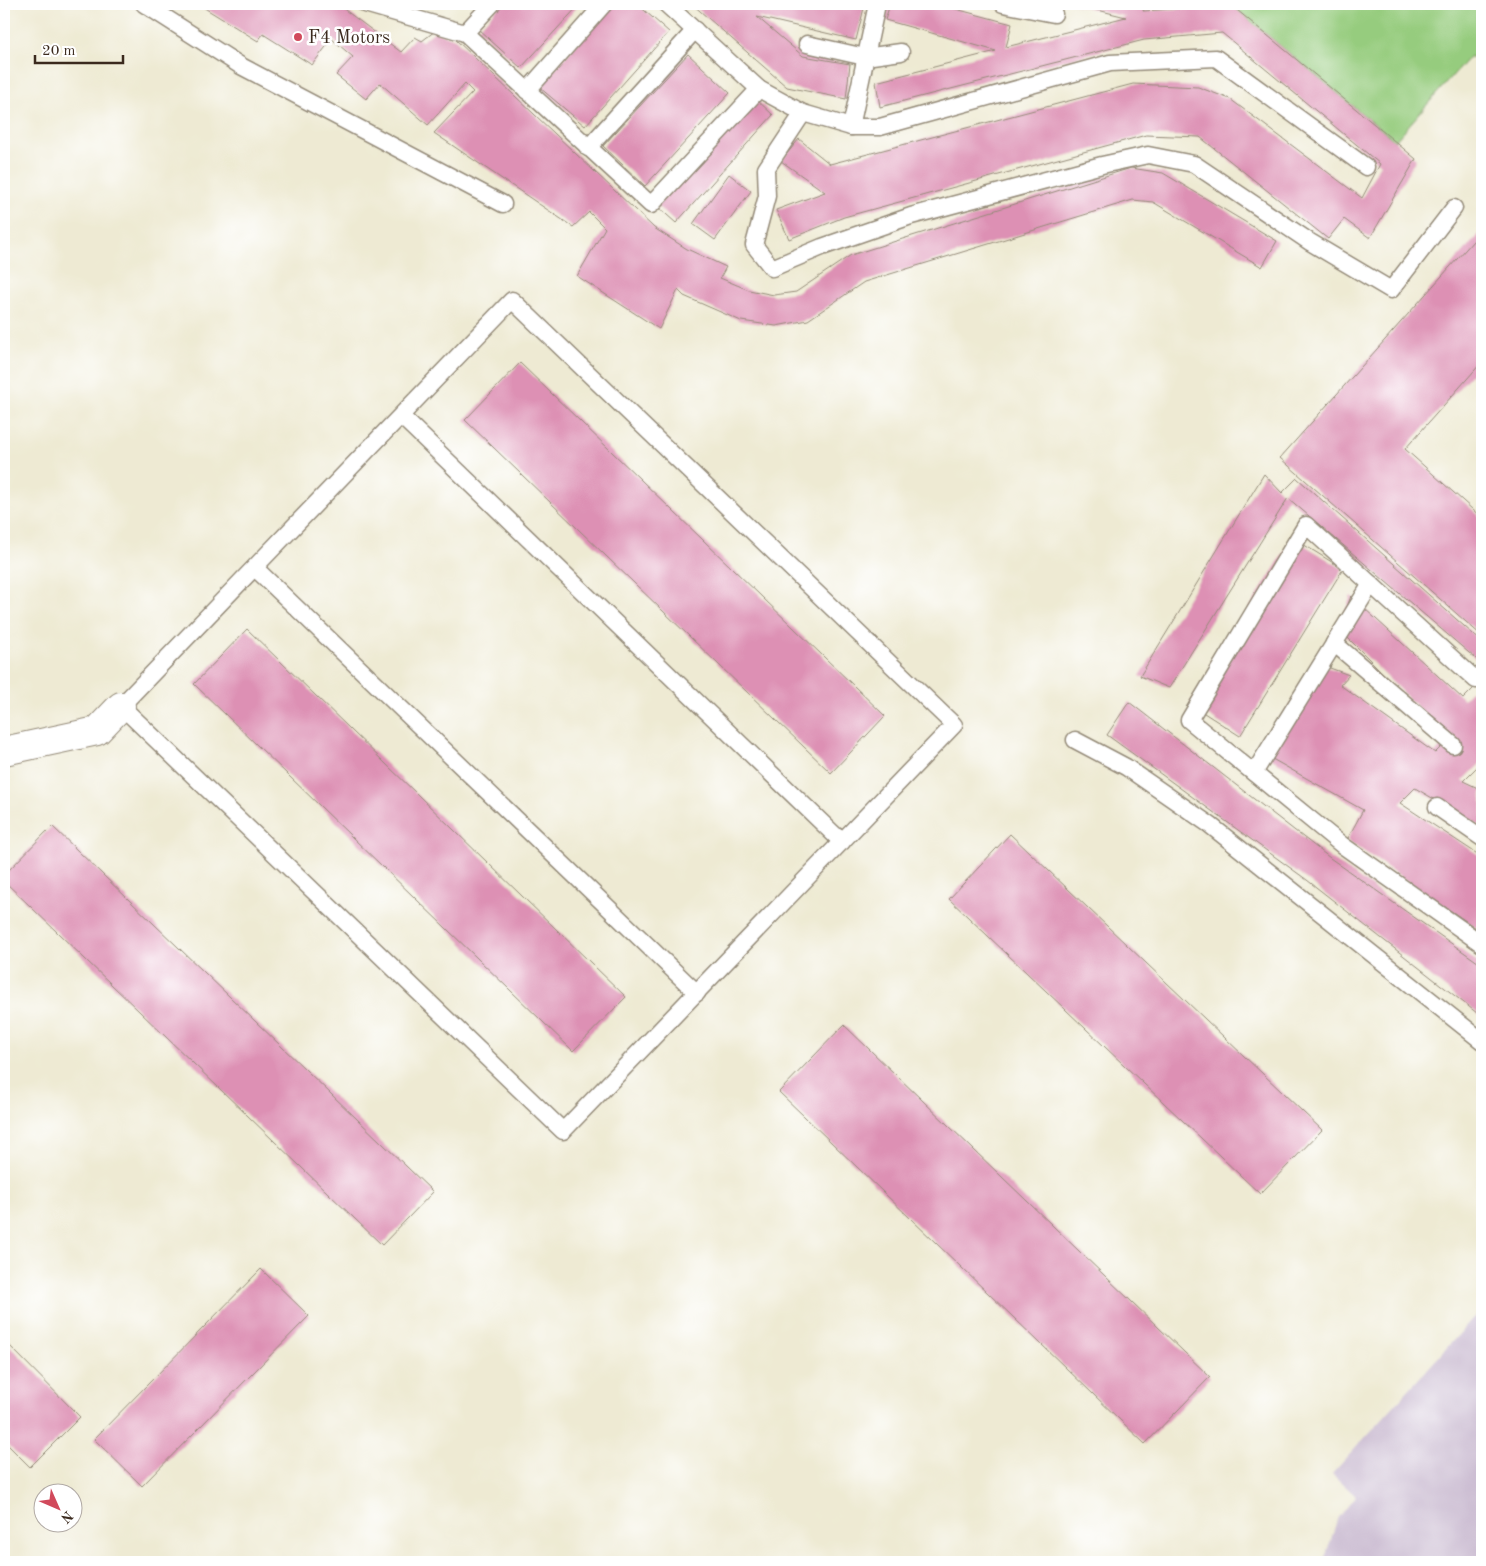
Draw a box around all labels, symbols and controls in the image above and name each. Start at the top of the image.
place label: F4 Motors [308,29,390,47]
marker: F4 Motors [292,31,304,43]
scale bar [35,32,122,64]
text: 20 m [42,44,76,59]
north arrow [32,1484,82,1534]
text: N [58,1508,75,1525]

